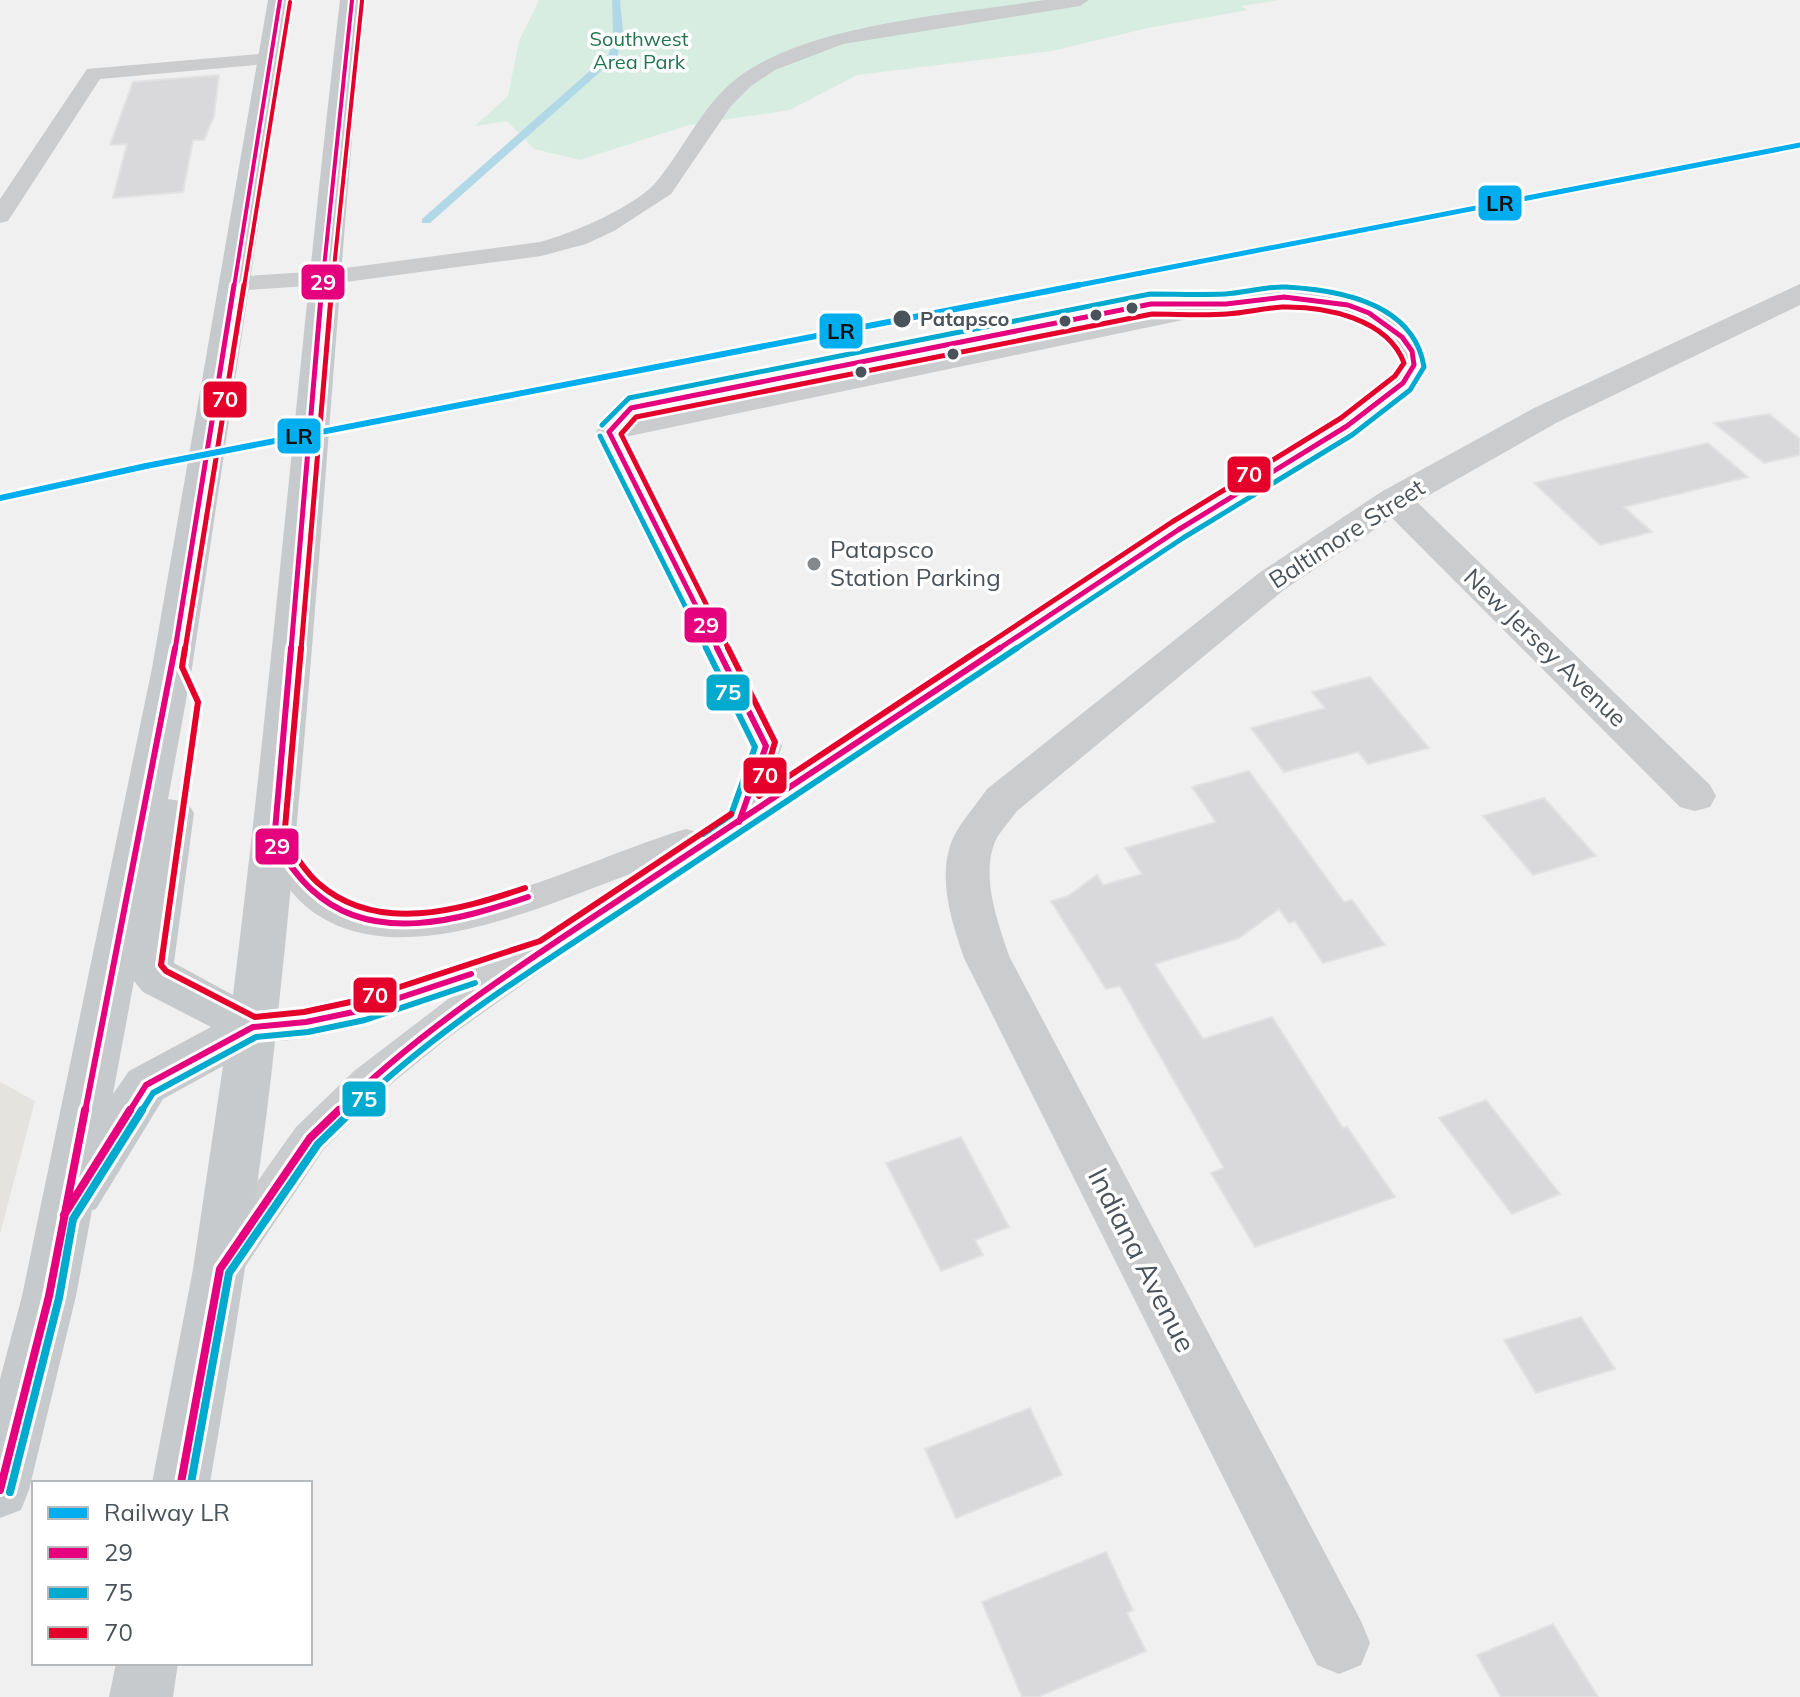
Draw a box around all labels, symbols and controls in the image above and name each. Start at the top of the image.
park label: Southwest Area Park [590,26,688,74]
line badge: LR [1477,184,1523,222]
text: LR [1486,189,1514,217]
line badge: 29 [300,263,346,301]
text: 29 [310,268,336,296]
unlabelled marker [1124,300,1140,316]
place label: Patapsco [920,306,1010,331]
unlabelled marker [1088,307,1104,323]
marker: Patapsco [891,308,913,330]
line badge: LR [818,312,864,350]
unlabelled marker [1057,313,1073,329]
text: LR [827,317,855,345]
unlabelled marker [945,346,961,362]
unlabelled marker [853,364,869,380]
line badge: 70 [202,380,248,419]
text: 70 [212,385,238,413]
line badge: LR [276,417,322,455]
text: LR [285,422,313,450]
line badge: 70 [1226,455,1272,494]
text: 70 [1236,460,1262,488]
street label: Baltimore Street [1263,472,1430,595]
place label: Patapsco Station Parking [830,534,1001,592]
marker: Patapsco Station Parking [805,555,823,573]
street label: New Jersey Avenue [1458,562,1633,733]
line badge: 29 [683,606,728,644]
text: 29 [693,611,719,639]
line badge: 75 [705,673,751,712]
text: 75 [715,678,741,706]
line badge: 70 [742,756,788,795]
text: 70 [752,761,778,789]
line badge: 29 [254,827,300,866]
text: 29 [264,832,290,860]
line badge: 70 [352,976,398,1014]
text: 70 [362,981,388,1009]
line badge: 75 [341,1080,387,1118]
text: 75 [351,1085,377,1113]
street label: Indiana Avenue [1081,1162,1204,1358]
legend [32,1481,312,1665]
text: Railway LR [104,1497,230,1527]
text: 29 [104,1537,133,1567]
text: 75 [104,1577,133,1607]
text: 70 [104,1617,133,1647]

